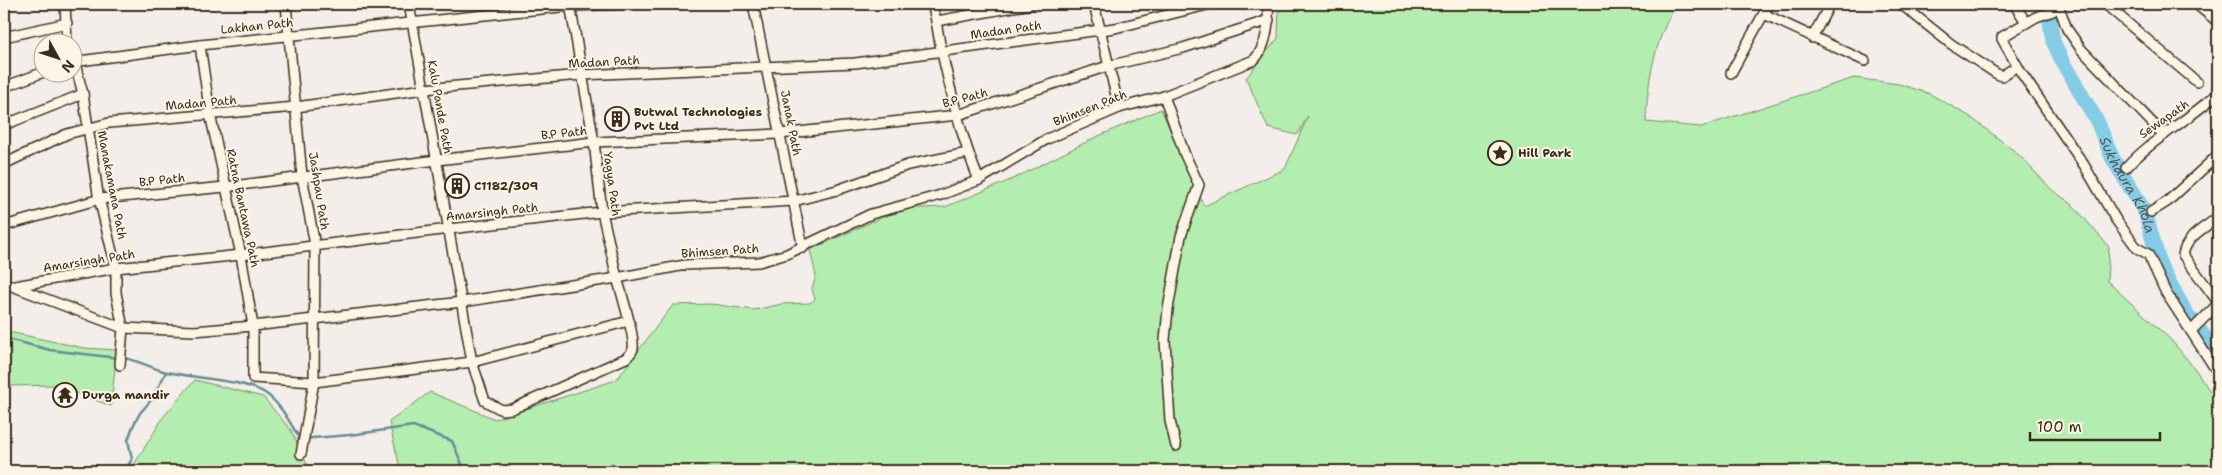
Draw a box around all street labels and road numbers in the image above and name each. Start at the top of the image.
street label: Lakhan Path [220,14,294,38]
street label: Madan Path [969,17,1043,43]
street label: Madan Path [568,52,640,72]
street label: Kalu Pande Path [424,59,456,155]
street label: B.P Path [941,84,989,112]
street label: Bhimsen Path [1051,86,1129,130]
street label: Janak Path [777,89,805,157]
street label: Madan Path [165,92,237,114]
street label: Sewapath [2136,96,2192,142]
street label: B.P Path [540,123,588,143]
street label: Manakamana Path [94,129,130,241]
street label: Ratna Bantawa Path [223,147,263,269]
street label: Jashpau Path [305,151,333,231]
street label: Yagya Path [600,151,624,217]
street label: B.P Path [138,170,186,190]
street label: Amarsingh Path [445,199,539,225]
street label: Bhimsen Path [681,240,759,262]
street label: Amarsingh Path [42,246,136,276]

